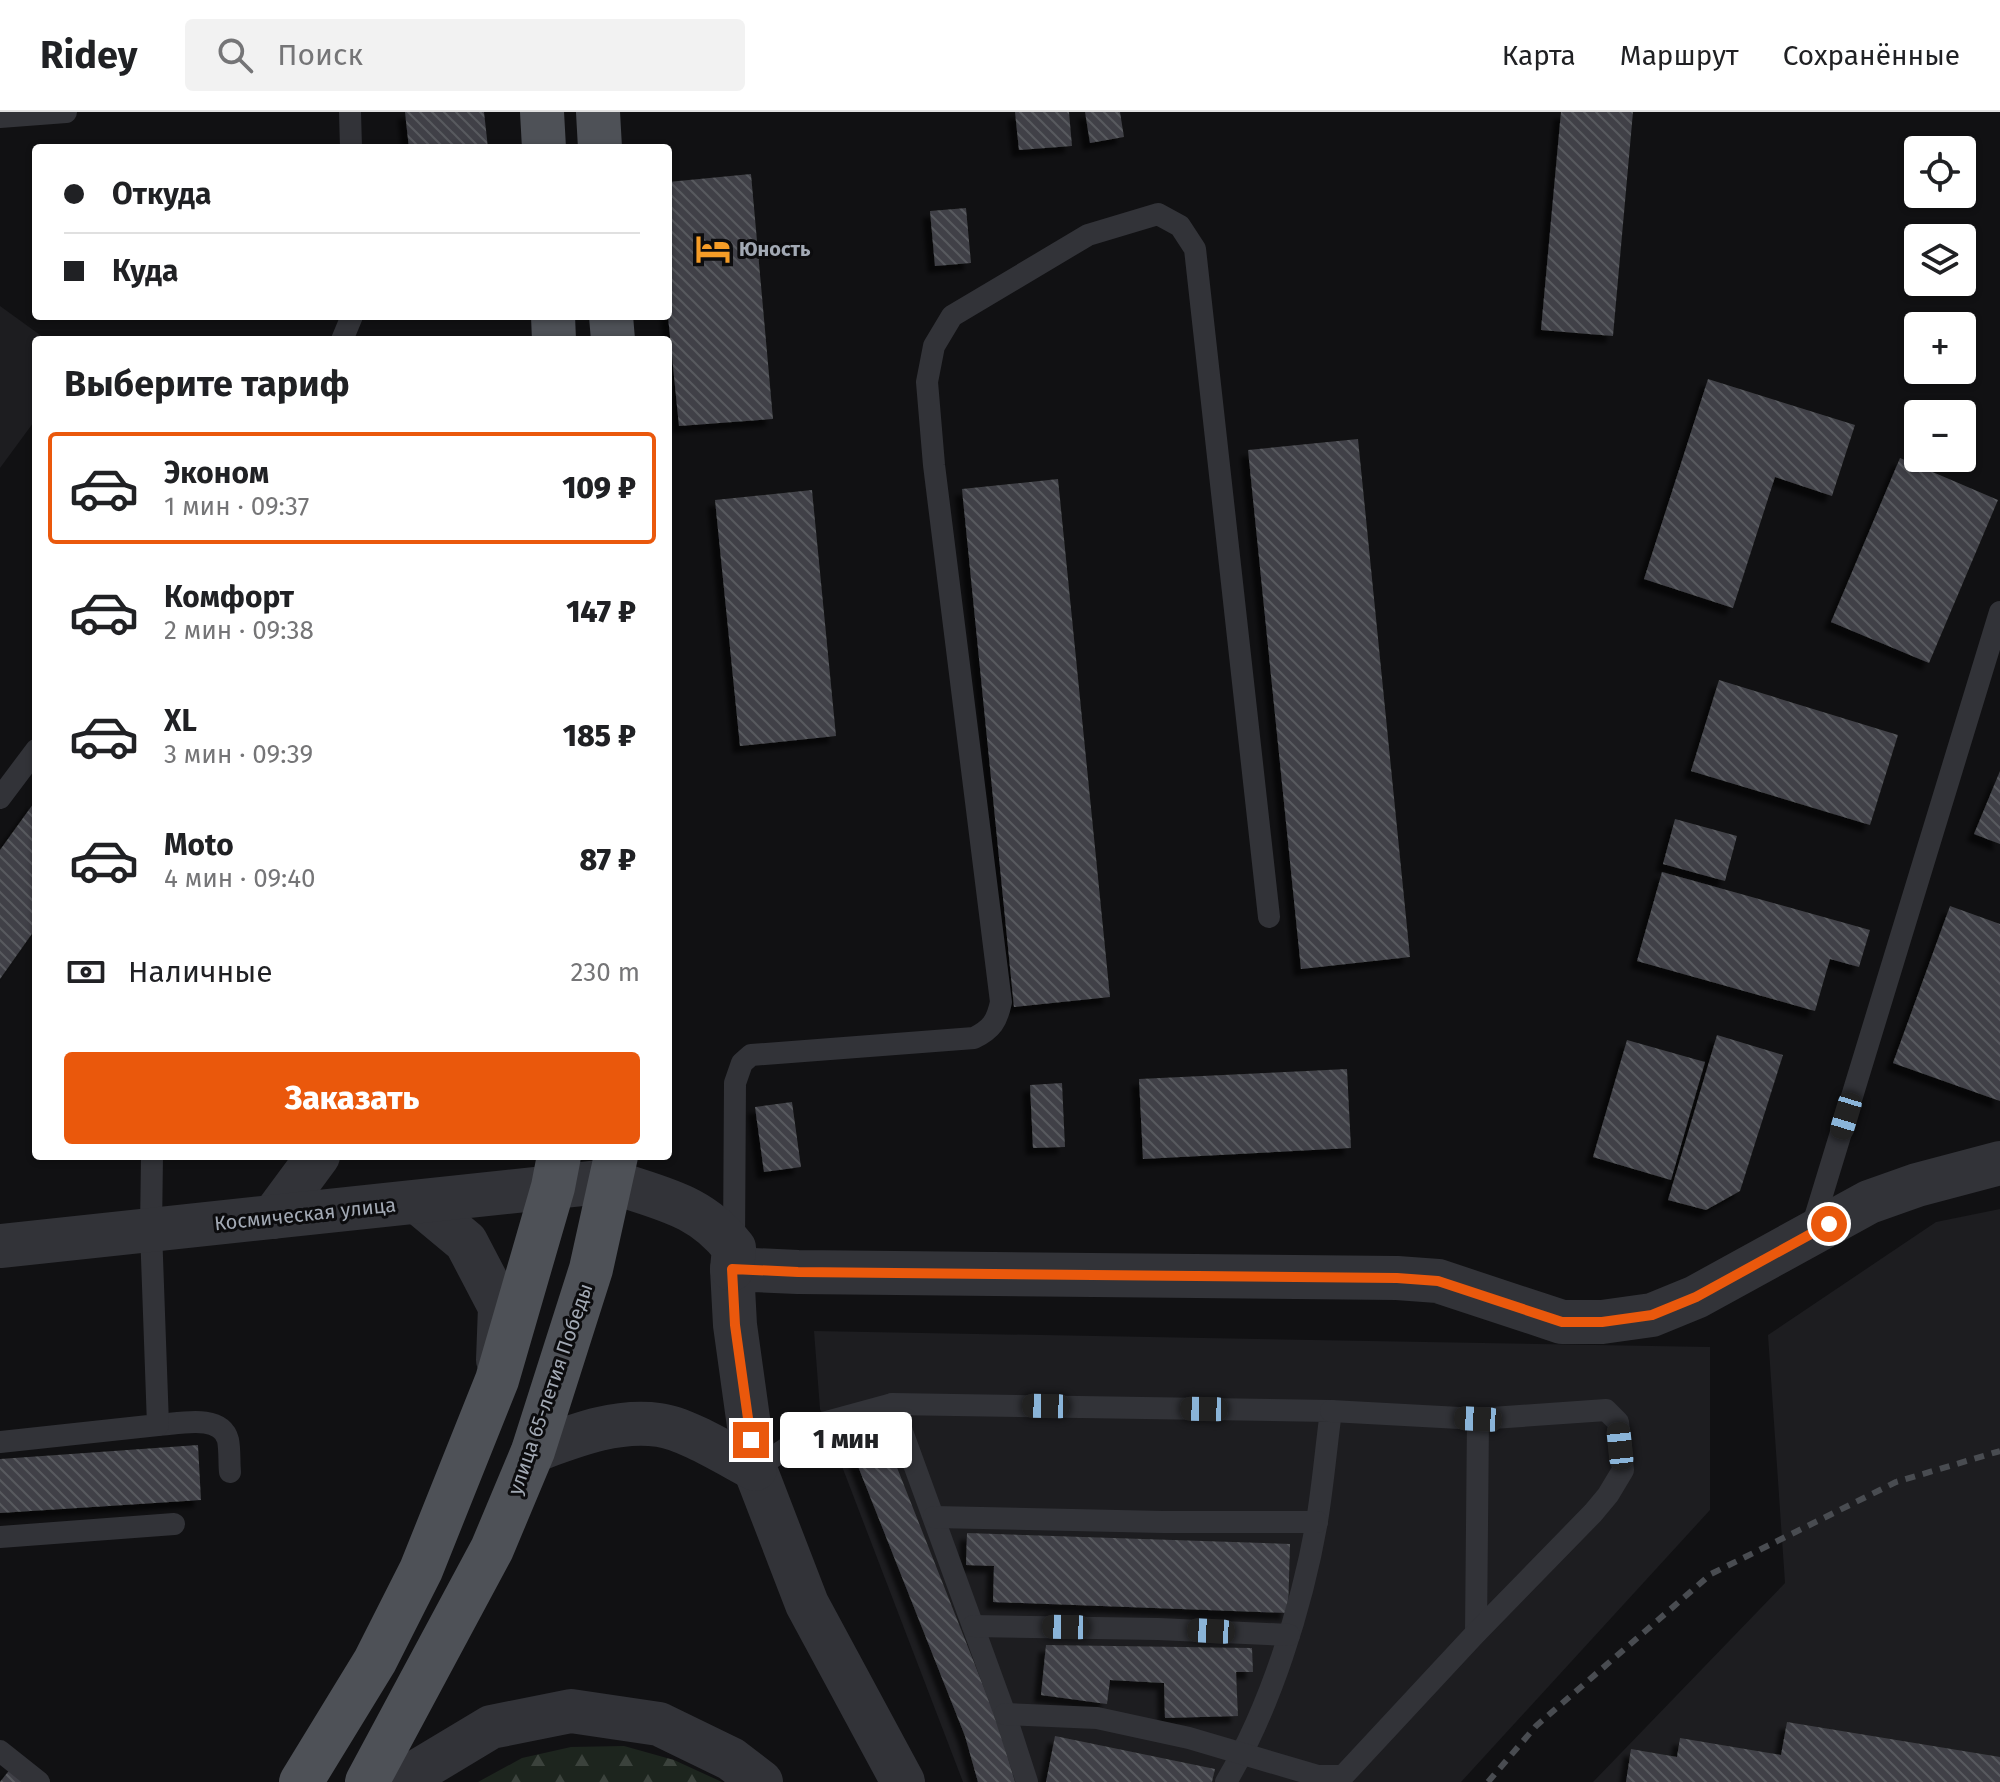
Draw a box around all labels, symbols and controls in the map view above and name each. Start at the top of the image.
search box [185,19,745,91]
text: Ridey [40,32,137,78]
icon: search [213,33,257,77]
text: Поиск [277,37,363,73]
text: Карта [1502,39,1576,72]
text: Маршрут [1620,39,1739,72]
text: Сохранённые [1783,39,1960,72]
map controls [1904,136,1976,472]
button: locate [1904,136,1976,208]
text: Откуда [112,176,211,212]
button: layers [1904,224,1976,296]
hotel icon: Юность [694,230,732,268]
place label: Юность [739,237,811,261]
text: Куда [112,253,178,289]
button: + [1904,312,1976,384]
text: Выберите тариф [64,362,350,406]
button: − [1904,400,1976,472]
icon: car [68,452,140,524]
text: Эконом [164,455,269,491]
text: 109 ₽ [562,470,636,506]
text: 1 мин · 09:37 [164,491,309,522]
icon: car [68,576,140,648]
text: Комфорт [164,579,294,615]
text: 147 ₽ [566,594,636,630]
text: 2 мин · 09:38 [164,615,314,646]
icon: car [68,700,140,772]
text: XL [164,703,197,739]
text: 185 ₽ [563,718,636,754]
text: 3 мин · 09:39 [164,739,313,770]
icon: car [68,824,140,896]
text: Moto [164,827,234,863]
text: 87 ₽ [579,842,636,878]
text: 4 мин · 09:40 [164,863,316,894]
icon: cash [64,950,108,994]
text: Наличные [128,954,273,990]
text: 230 m [571,957,640,988]
button: Заказать [64,1052,640,1144]
car [1828,1090,1864,1142]
street label: Космическая улица [213,1193,397,1235]
route start [1811,1206,1847,1242]
street label: улица 65-летия Победы [503,1280,597,1498]
car [1022,1394,1070,1418]
car [1180,1397,1228,1421]
car [1453,1406,1503,1432]
callout: 1 мин [779,1412,911,1468]
car [1606,1421,1634,1471]
route end [733,1422,769,1458]
text: 1 мин [813,1424,879,1455]
car [1042,1615,1090,1639]
car [1186,1618,1236,1644]

